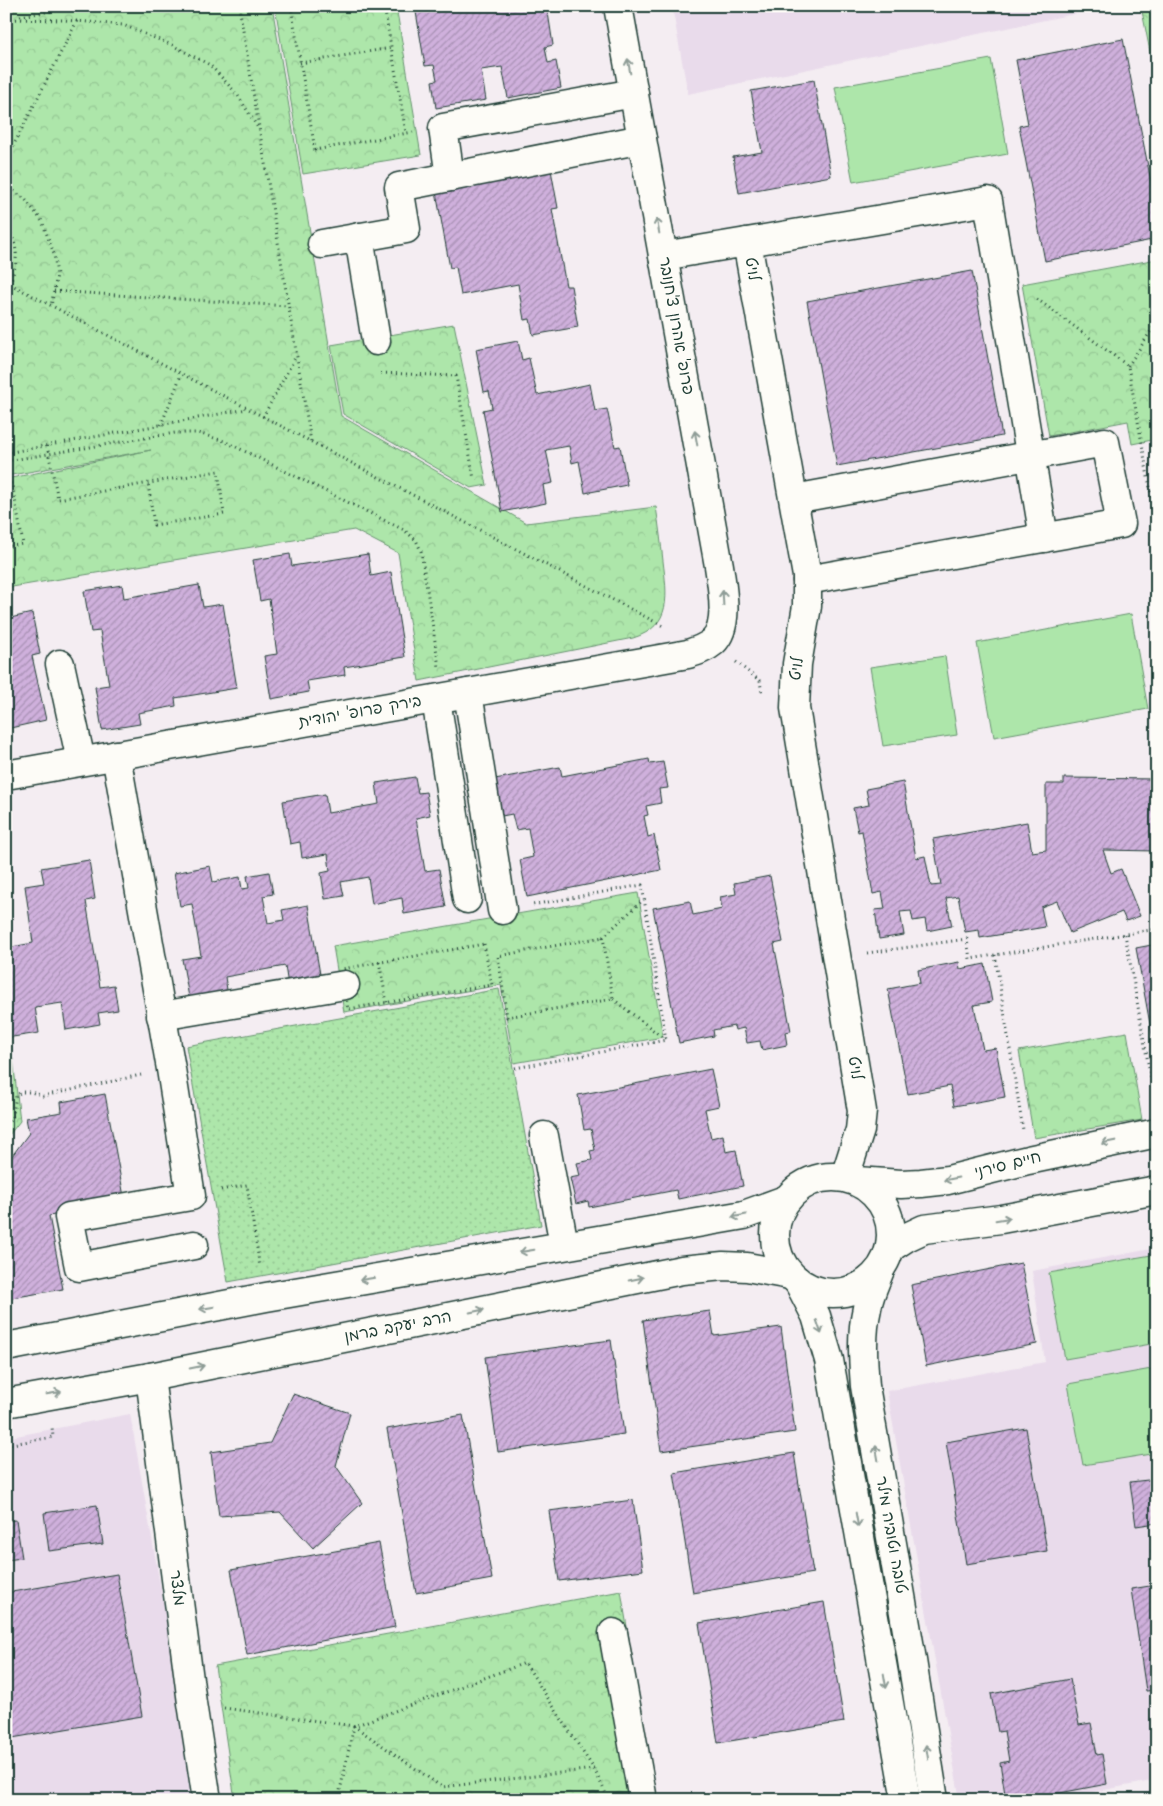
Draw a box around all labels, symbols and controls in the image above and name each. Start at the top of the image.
one-way arrow [624,59,633,75]
one-way arrow [653,219,662,235]
street label: פרופ' אהרון צ'חנובר [652,255,700,397]
street label: לויט [738,255,767,284]
one-way arrow [691,430,701,446]
one-way arrow [718,590,728,606]
street label: לויט [783,655,811,682]
street label: בירק פרופ' יהודית [296,689,423,735]
street label: לויט [841,1054,870,1083]
one-way arrow [1101,1138,1117,1147]
street label: חיים סירני [972,1145,1044,1185]
one-way arrow [943,1175,959,1184]
one-way arrow [732,1211,748,1221]
one-way arrow [995,1213,1011,1223]
one-way arrow [520,1247,536,1257]
one-way arrow [628,1274,644,1283]
one-way arrow [360,1275,376,1285]
one-way arrow [200,1303,216,1313]
street label: הרב יעקב ברמן [342,1304,454,1350]
one-way arrow [469,1306,485,1316]
one-way arrow [815,1318,825,1334]
one-way arrow [189,1362,205,1371]
one-way arrow [46,1388,62,1398]
one-way arrow [871,1446,881,1462]
street label: טובה וטוביה מילר [868,1474,914,1596]
one-way arrow [853,1512,863,1528]
street label: מלצר [162,1569,192,1607]
one-way arrow [880,1672,890,1688]
one-way arrow [921,1744,931,1760]

